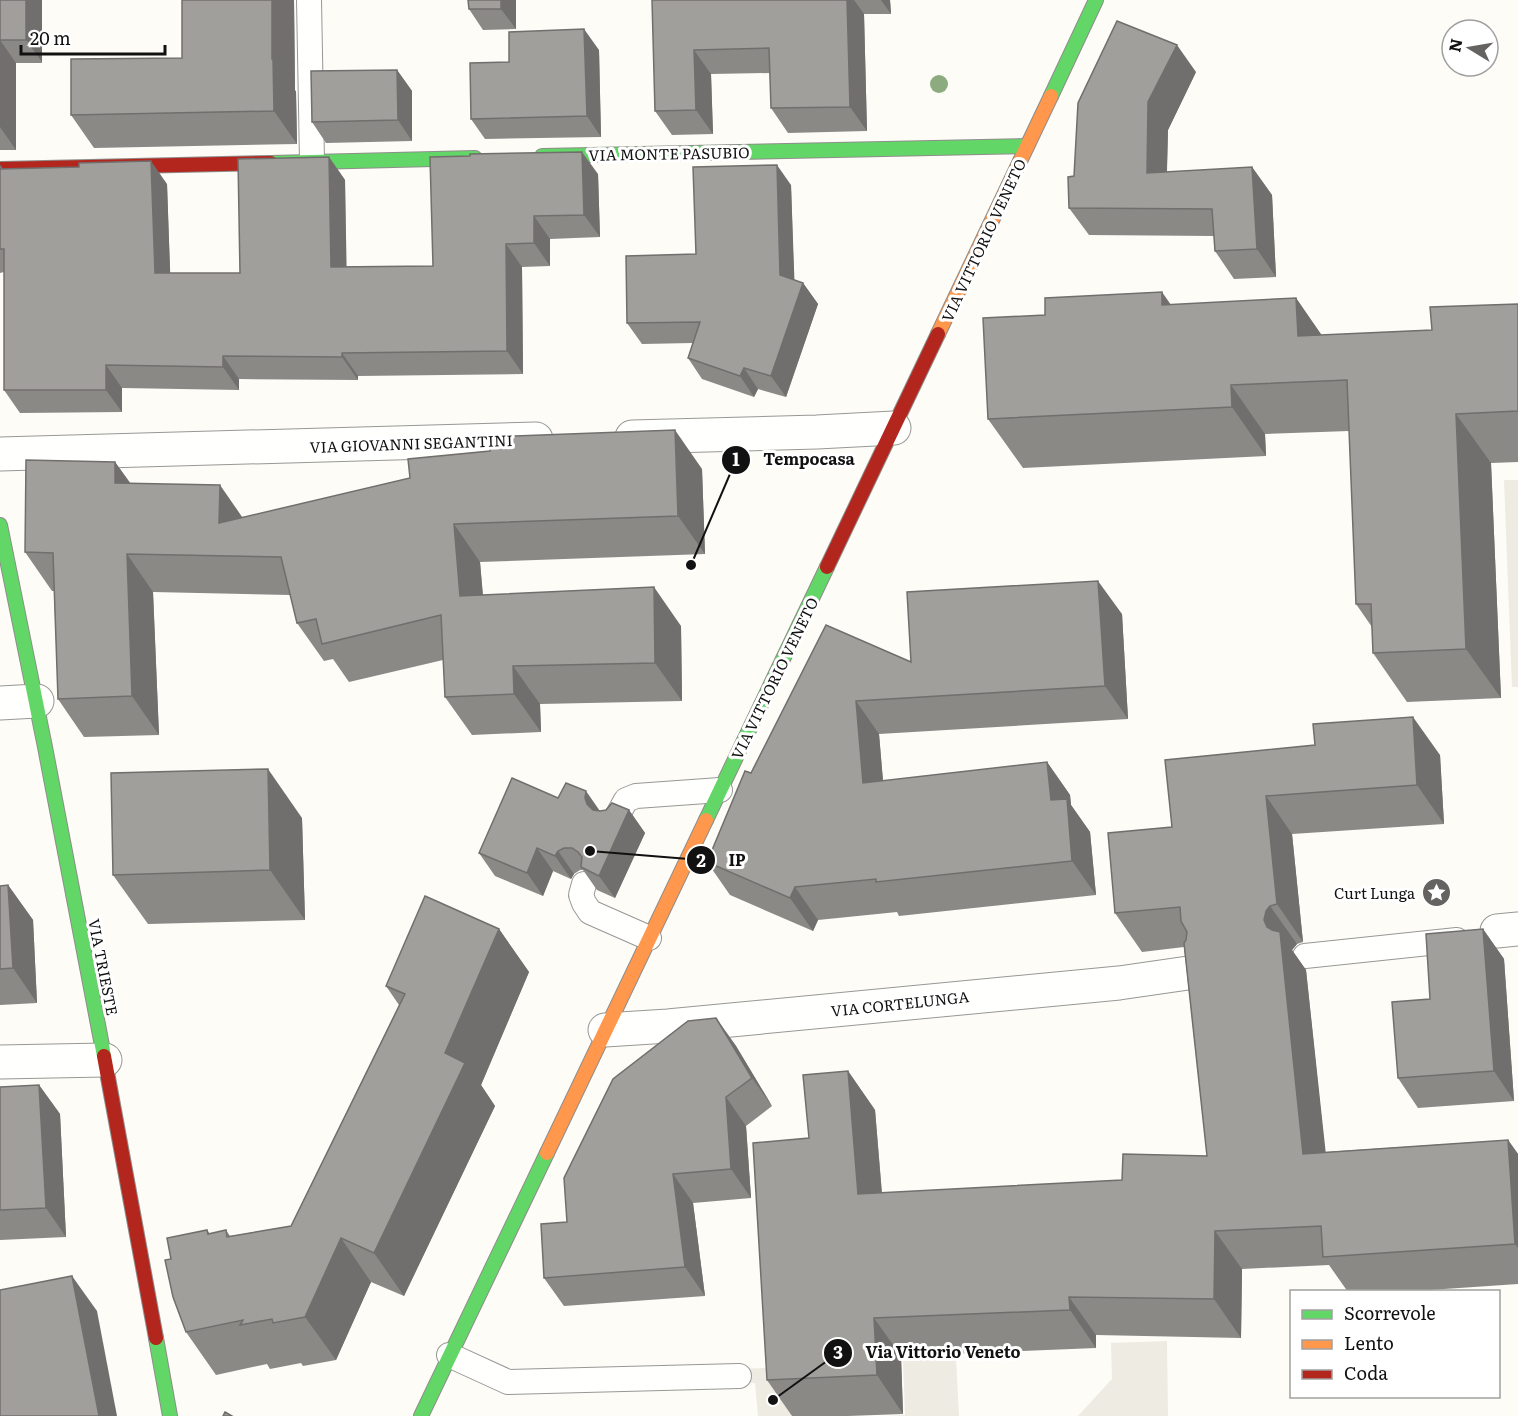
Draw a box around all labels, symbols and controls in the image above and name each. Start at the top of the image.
scale bar [21,18,165,56]
north arrow [1440,18,1500,78]
text: 20 m [30,24,71,51]
text: N [1441,36,1467,54]
street label: VIA MONTE PASUBIO [588,140,750,166]
street label: VIA VITTORIO VENETO [935,155,1031,325]
street label: VIA GIOVANNI SEGANTINI [309,428,513,458]
callout: Tempocasa [721,443,867,477]
text: 1 [732,445,740,472]
text: Tempocasa [763,446,855,470]
street label: VIA VITTORIO VENETO [725,593,823,763]
callout: IP [686,843,757,877]
text: 2 [696,846,706,873]
text: IP [728,847,746,871]
place icon: Curt Lunga [1420,876,1452,908]
place label: Curt Lunga [1334,881,1416,904]
street label: VIA TRIESTE [83,917,125,1017]
street label: VIA CORTELUNGA [830,984,970,1022]
legend [1290,1290,1500,1398]
text: Scorrevole [1344,1299,1436,1326]
text: Lento [1344,1329,1394,1356]
callout: Via Vittorio Veneto [823,1336,1032,1370]
text: 3 [833,1338,843,1365]
text: Via Vittorio Veneto [865,1339,1021,1363]
text: Coda [1344,1359,1388,1386]

